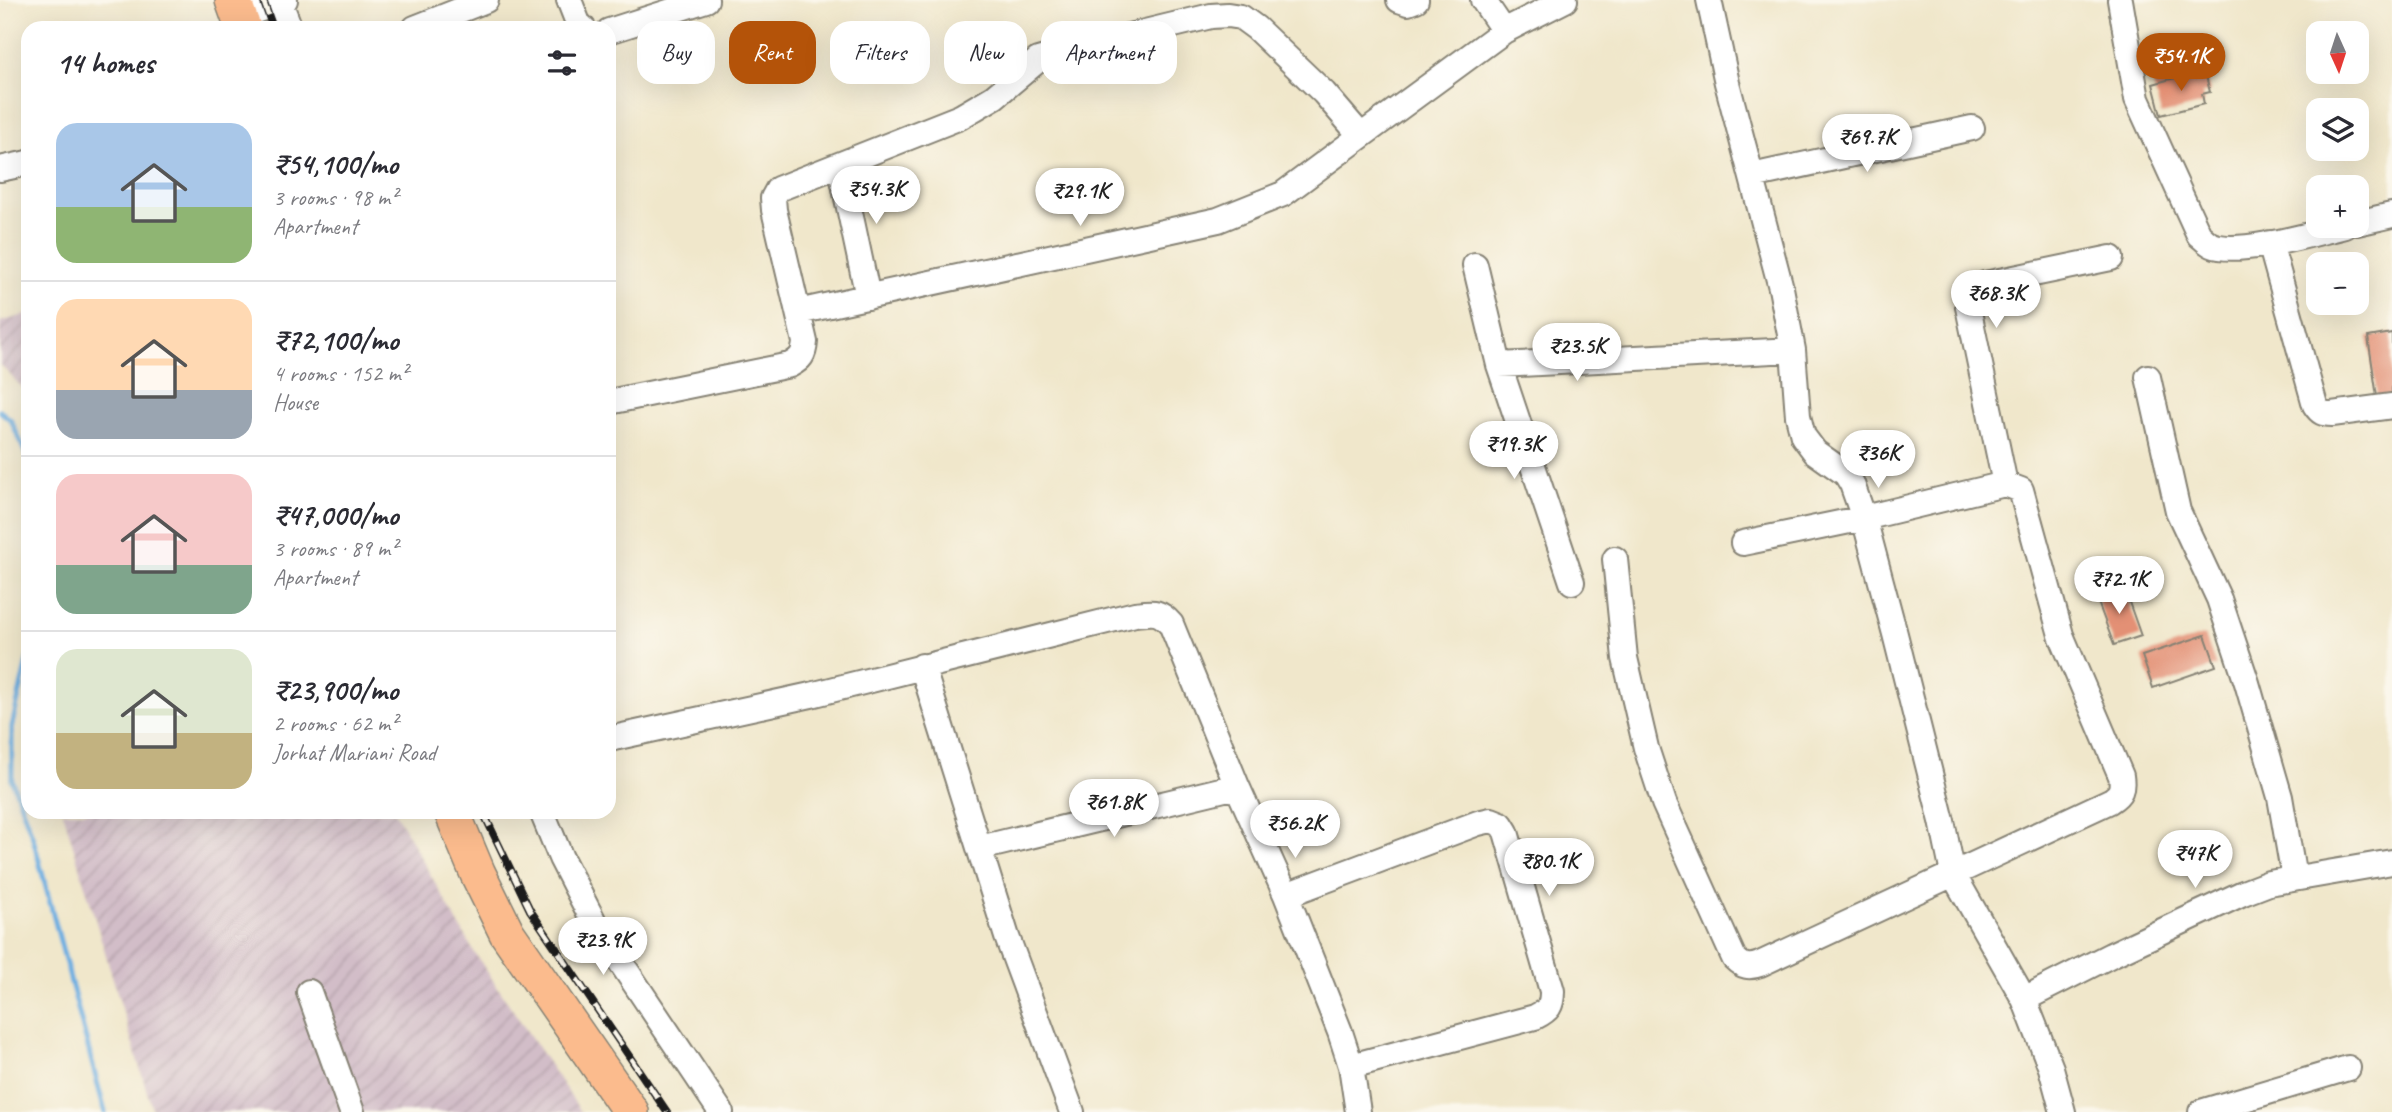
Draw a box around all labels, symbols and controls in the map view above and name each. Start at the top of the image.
chip: Buy [637,21,715,84]
chip: Rent [729,21,816,84]
chip: Filters [830,21,930,84]
chip: New [944,21,1027,84]
chip: Apartment [1041,21,1177,84]
north arrow [2306,21,2370,84]
map controls [2306,21,2369,315]
pin: ₹54.1K [2124,34,2238,93]
text: ₹54.1K [2152,41,2210,70]
text: 14 homes [56,44,154,82]
icon: filters [543,44,581,82]
button: layers [2306,98,2369,161]
pin: ₹69.7K [1810,114,1924,174]
text: ₹69.7K [1838,122,1896,151]
text: ₹54,100/mo [273,145,398,183]
icon: home [112,151,196,235]
pin: ₹54.3K [819,166,933,226]
pin: ₹29.1K [1023,168,1137,228]
text: ₹54.3K [847,174,905,203]
button: + [2306,175,2369,238]
text: ₹29.1K [1051,176,1109,205]
text: 3 rooms · 98 m² [273,183,397,212]
text: Apartment [273,212,358,241]
button: − [2306,252,2369,315]
pin: ₹68.3K [1939,270,2053,330]
text: ₹68.3K [1967,278,2025,307]
text: ₹72,100/mo [273,321,398,359]
pin: ₹23.5K [1520,324,1634,383]
icon: home [112,327,196,411]
text: ₹23.5K [1548,331,1606,360]
text: 4 rooms · 152 m² [273,359,408,388]
text: House [273,388,318,417]
pin: ₹19.3K [1457,421,1571,481]
text: ₹19.3K [1485,429,1543,458]
pin: ₹36K [1837,430,1919,490]
text: ₹36K [1856,438,1900,467]
text: ₹47,000/mo [273,496,398,534]
icon: home [112,502,196,586]
text: 3 rooms · 89 m² [273,534,397,563]
pin: ₹72.1K [2062,556,2176,616]
text: Apartment [273,563,358,592]
text: ₹72.1K [2090,564,2148,593]
text: ₹23,900/mo [273,671,398,709]
icon: home [112,677,196,761]
text: 2 rooms · 62 m² [273,709,397,738]
text: Jorhat Mariani Road [273,738,436,767]
pin: ₹61.8K [1057,780,1171,839]
text: ₹61.8K [1085,787,1143,816]
pin: ₹56.2K [1238,800,1352,860]
text: ₹56.2K [1266,808,1324,837]
pin: ₹47K [2154,830,2236,890]
pin: ₹80.1K [1492,838,1606,898]
text: ₹47K [2174,838,2216,867]
text: ₹80.1K [1520,846,1578,875]
pin: ₹23.9K [546,918,660,977]
text: ₹23.9K [574,925,632,954]

